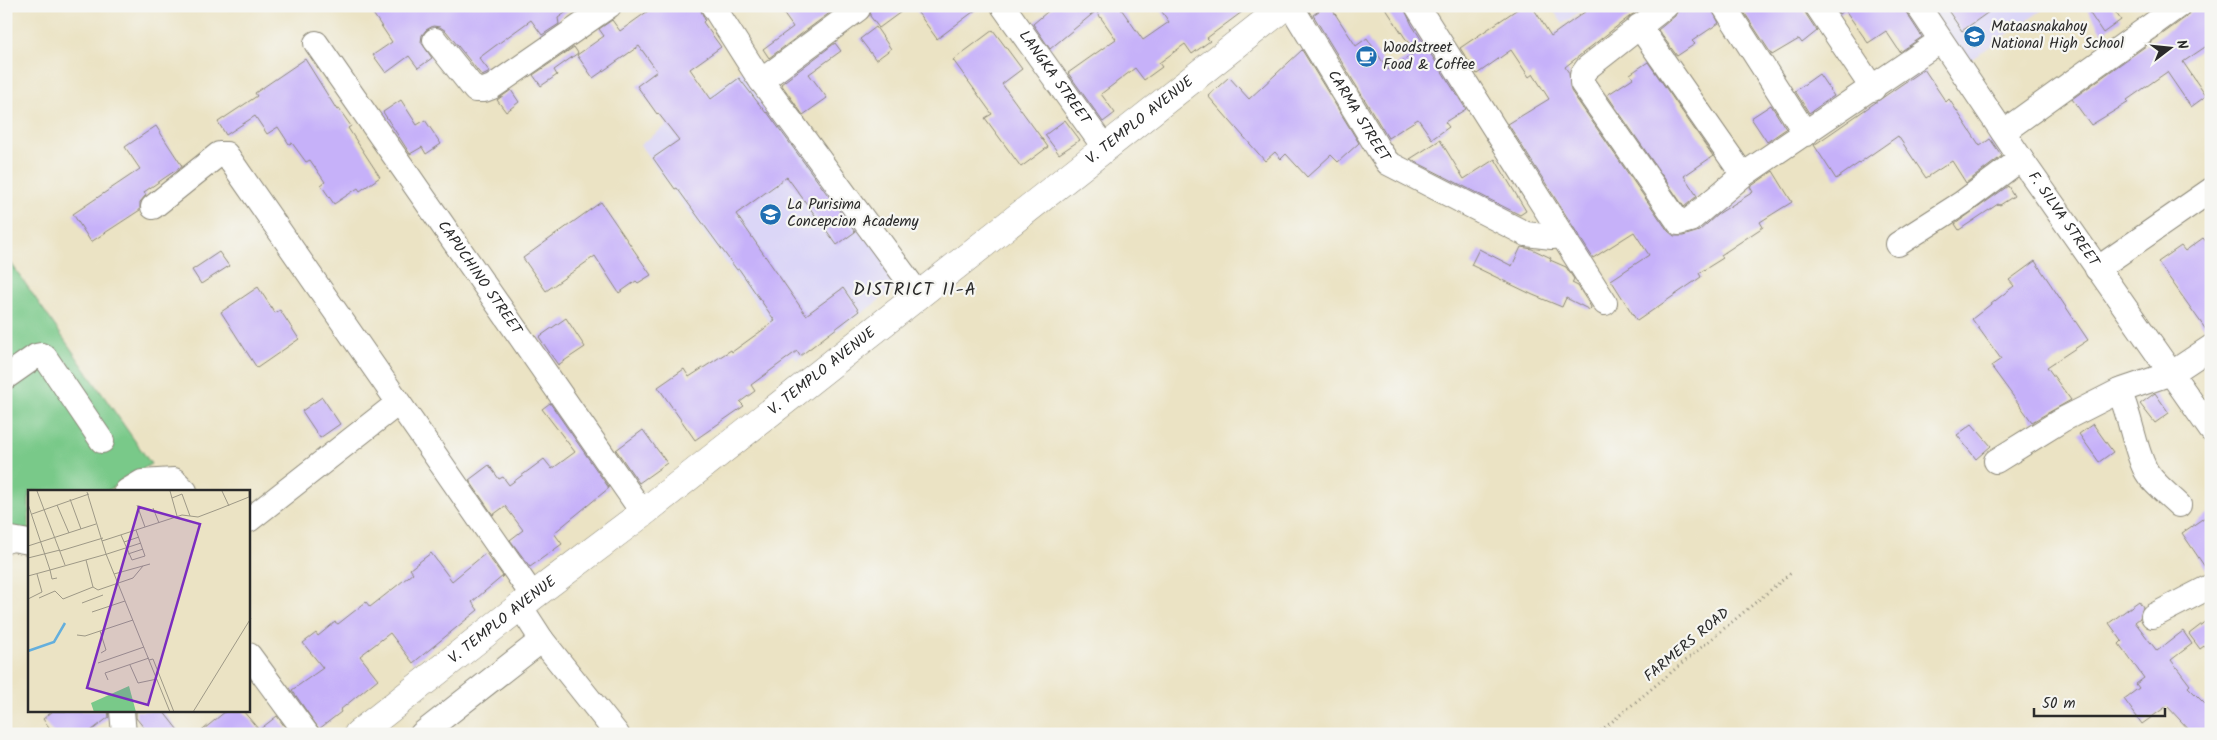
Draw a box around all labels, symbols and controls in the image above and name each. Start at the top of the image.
place label: Mataasnakahoy National High School [1991,15,2124,56]
north arrow [2144,22,2194,72]
school or university icon: Mataasnakahoy National High School [1963,24,1987,48]
street label: LANGKA STREET [1012,25,1097,131]
place label: Woodstreet Food & Coffee [1383,36,1475,77]
text: N [2170,37,2193,52]
cafe icon: Woodstreet Food & Coffee [1355,45,1379,69]
street label: CARMA STREET [1321,65,1397,169]
street label: V. TEMPLO AVENUE [1081,70,1200,171]
street label: F. SILVA STREET [2021,167,2106,273]
place label: La Purisima Concepcion Academy [787,193,919,234]
school or university icon: La Purisima Concepcion Academy [759,202,783,226]
street label: CAPUCHINO STREET [431,216,529,342]
district label: DISTRICT II-A [853,276,977,305]
street label: V. TEMPLO AVENUE [763,321,882,422]
inset map [28,490,250,712]
street label: V. TEMPLO AVENUE [443,569,563,670]
street label: FARMERS ROAD [1639,602,1735,688]
scale bar [2034,685,2166,717]
text: 50 m [2042,692,2076,716]

